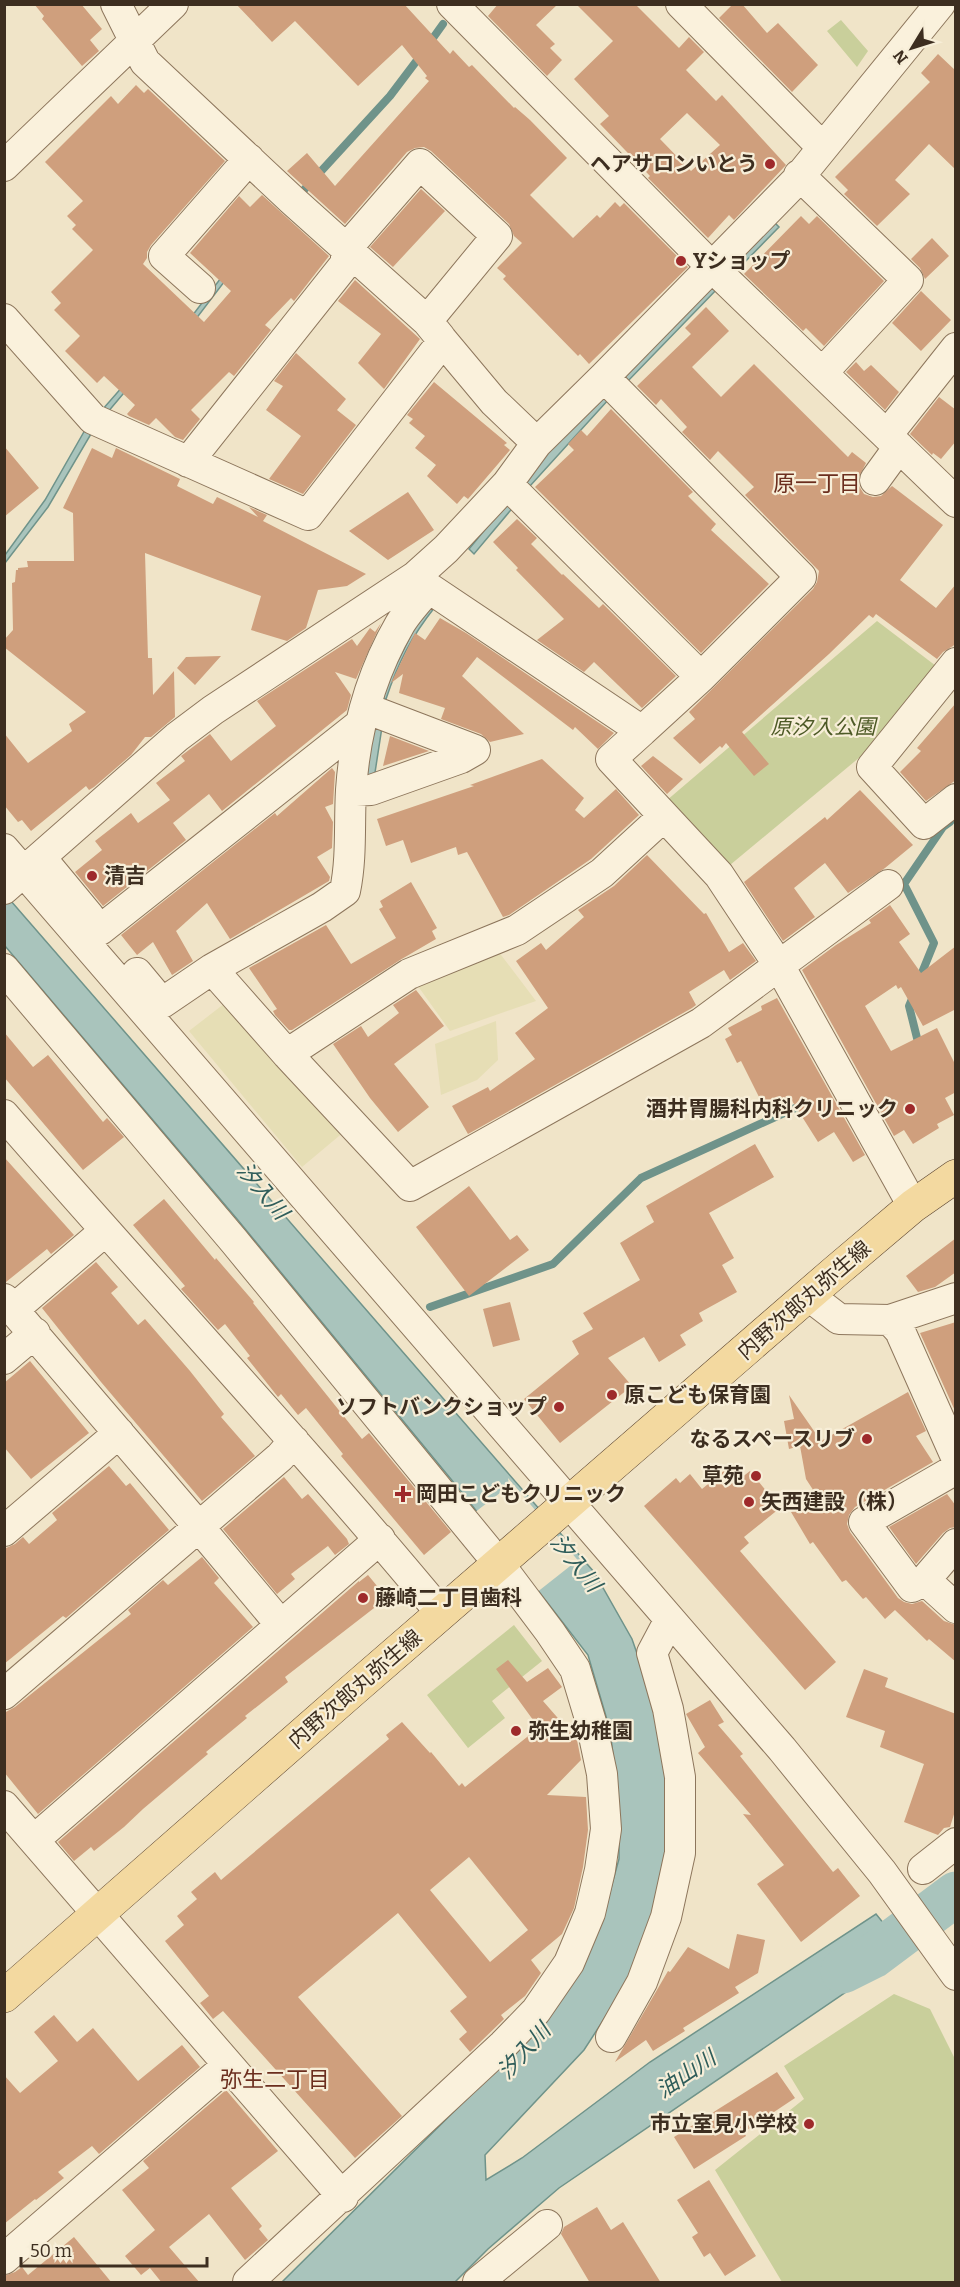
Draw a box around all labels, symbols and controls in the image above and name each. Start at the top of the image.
north arrow [882,18,942,78]
text: N [889,46,912,68]
place label: ヘアサロンいとう [590,151,758,177]
marker: ヘアサロンいとう [763,157,777,171]
place label: Yショップ [693,248,791,274]
marker: Yショップ [674,254,688,268]
district label: 原一丁目 [773,470,861,497]
park label: 原汐入公園 [771,714,878,740]
place label: 清吉 [104,863,146,889]
marker: 清吉 [85,869,99,883]
place label: 酒井胃腸科内科クリニック [646,1096,898,1122]
marker: 酒井胃腸科内科クリニック [903,1102,917,1116]
water label: 汐入川 [231,1157,296,1226]
street label: 内野次郎丸弥生線 [732,1235,876,1365]
place label: 原こども保育園 [624,1382,771,1408]
marker: 原こども保育園 [605,1388,619,1402]
place label: ソフトバンクショップ [336,1394,547,1420]
marker: ソフトバンクショップ [552,1400,566,1414]
place label: なるスペースリブ [690,1426,855,1452]
marker: なるスペースリブ [860,1432,874,1446]
place label: 草苑 [702,1463,744,1489]
marker: 草苑 [749,1469,763,1483]
place label: 岡田こどもクリニック [416,1481,626,1507]
marker: 岡田こどもクリニック [394,1485,412,1503]
place label: 矢西建設（株） [761,1489,908,1515]
marker: 矢西建設（株） [742,1495,756,1509]
water label: 汐入川 [545,1529,609,1599]
place label: 藤崎二丁目歯科 [375,1585,522,1611]
marker: 藤崎二丁目歯科 [356,1591,370,1605]
street label: 内野次郎丸弥生線 [283,1624,427,1754]
place label: 弥生幼稚園 [528,1718,633,1744]
marker: 弥生幼稚園 [509,1724,523,1738]
water label: 汐入川 [492,2016,557,2085]
water label: 油山川 [651,2043,723,2104]
district label: 弥生二丁目 [220,2066,330,2093]
place label: 市立室見小学校 [650,2111,797,2137]
marker: 市立室見小学校 [802,2117,816,2131]
scale bar [21,2230,207,2268]
text: 50 m [30,2240,72,2262]

